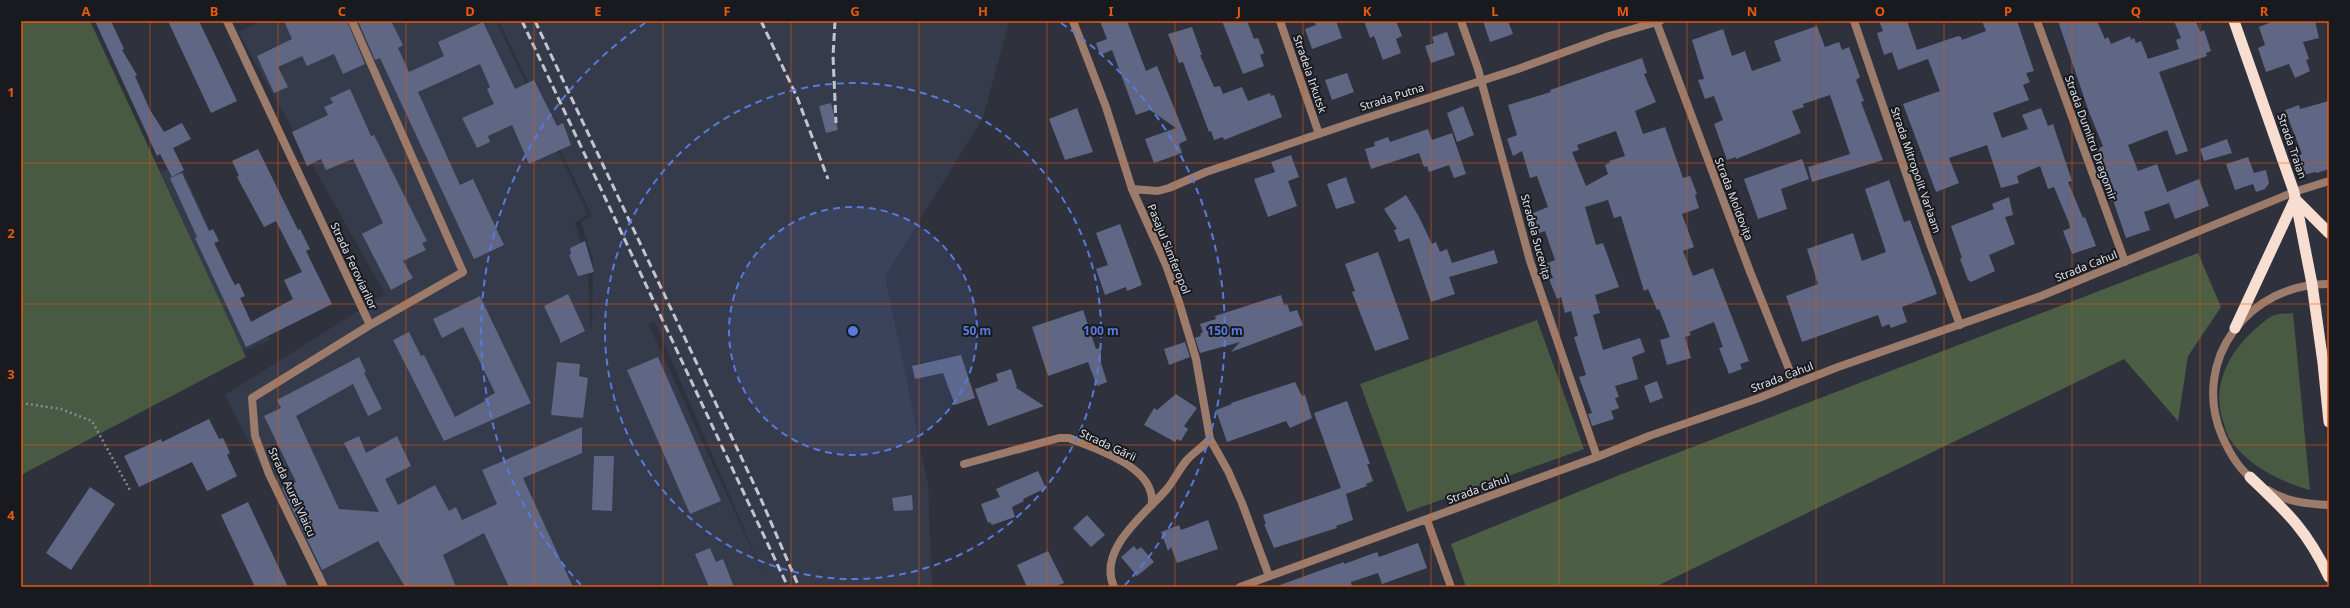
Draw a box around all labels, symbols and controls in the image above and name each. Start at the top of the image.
text: A [82,2,91,20]
text: B [210,2,218,20]
text: C [338,2,346,20]
text: D [465,2,475,20]
text: E [594,2,602,20]
text: F [723,2,731,20]
text: G [850,2,860,20]
text: H [978,2,988,20]
text: I [1108,2,1114,20]
text: J [1236,2,1241,20]
text: K [1363,2,1372,20]
text: L [1491,2,1499,20]
text: M [1617,2,1629,20]
text: N [1747,2,1757,20]
text: O [1875,2,1885,20]
text: P [2004,2,2012,20]
text: Q [2131,2,2141,20]
text: R [2260,2,2269,20]
street label: Stradela Irkutsk [1290,33,1331,115]
street label: Strada Dumitru Dragomir [2062,73,2121,203]
street label: Strada Putna [1358,79,1426,114]
text: 1 [7,83,15,101]
street label: Strada Mitropolit Varlaam [1888,105,1945,235]
street label: Strada Trаian [2274,111,2311,181]
street label: Strada Moldovița [1712,155,1757,242]
street label: Stradela Sucevița [1518,192,1555,281]
street label: Pasajul Simferopol [1145,201,1194,296]
street label: Strada Feroviarilor [328,220,382,312]
text: 2 [7,224,15,242]
street label: Strada Cahul [2052,246,2119,285]
text: 50 m [963,322,991,339]
text: 100 m [1083,322,1119,339]
text: 150 m [1207,322,1243,339]
centre of rings [846,324,860,338]
street label: Strada Cahul [1748,358,1815,395]
text: 3 [7,365,15,383]
street label: Strada Gării [1078,425,1139,464]
street label: Strada Aurel Vlaicu [265,445,320,539]
street label: Strada Cahul [1444,470,1511,507]
text: 4 [7,506,15,524]

